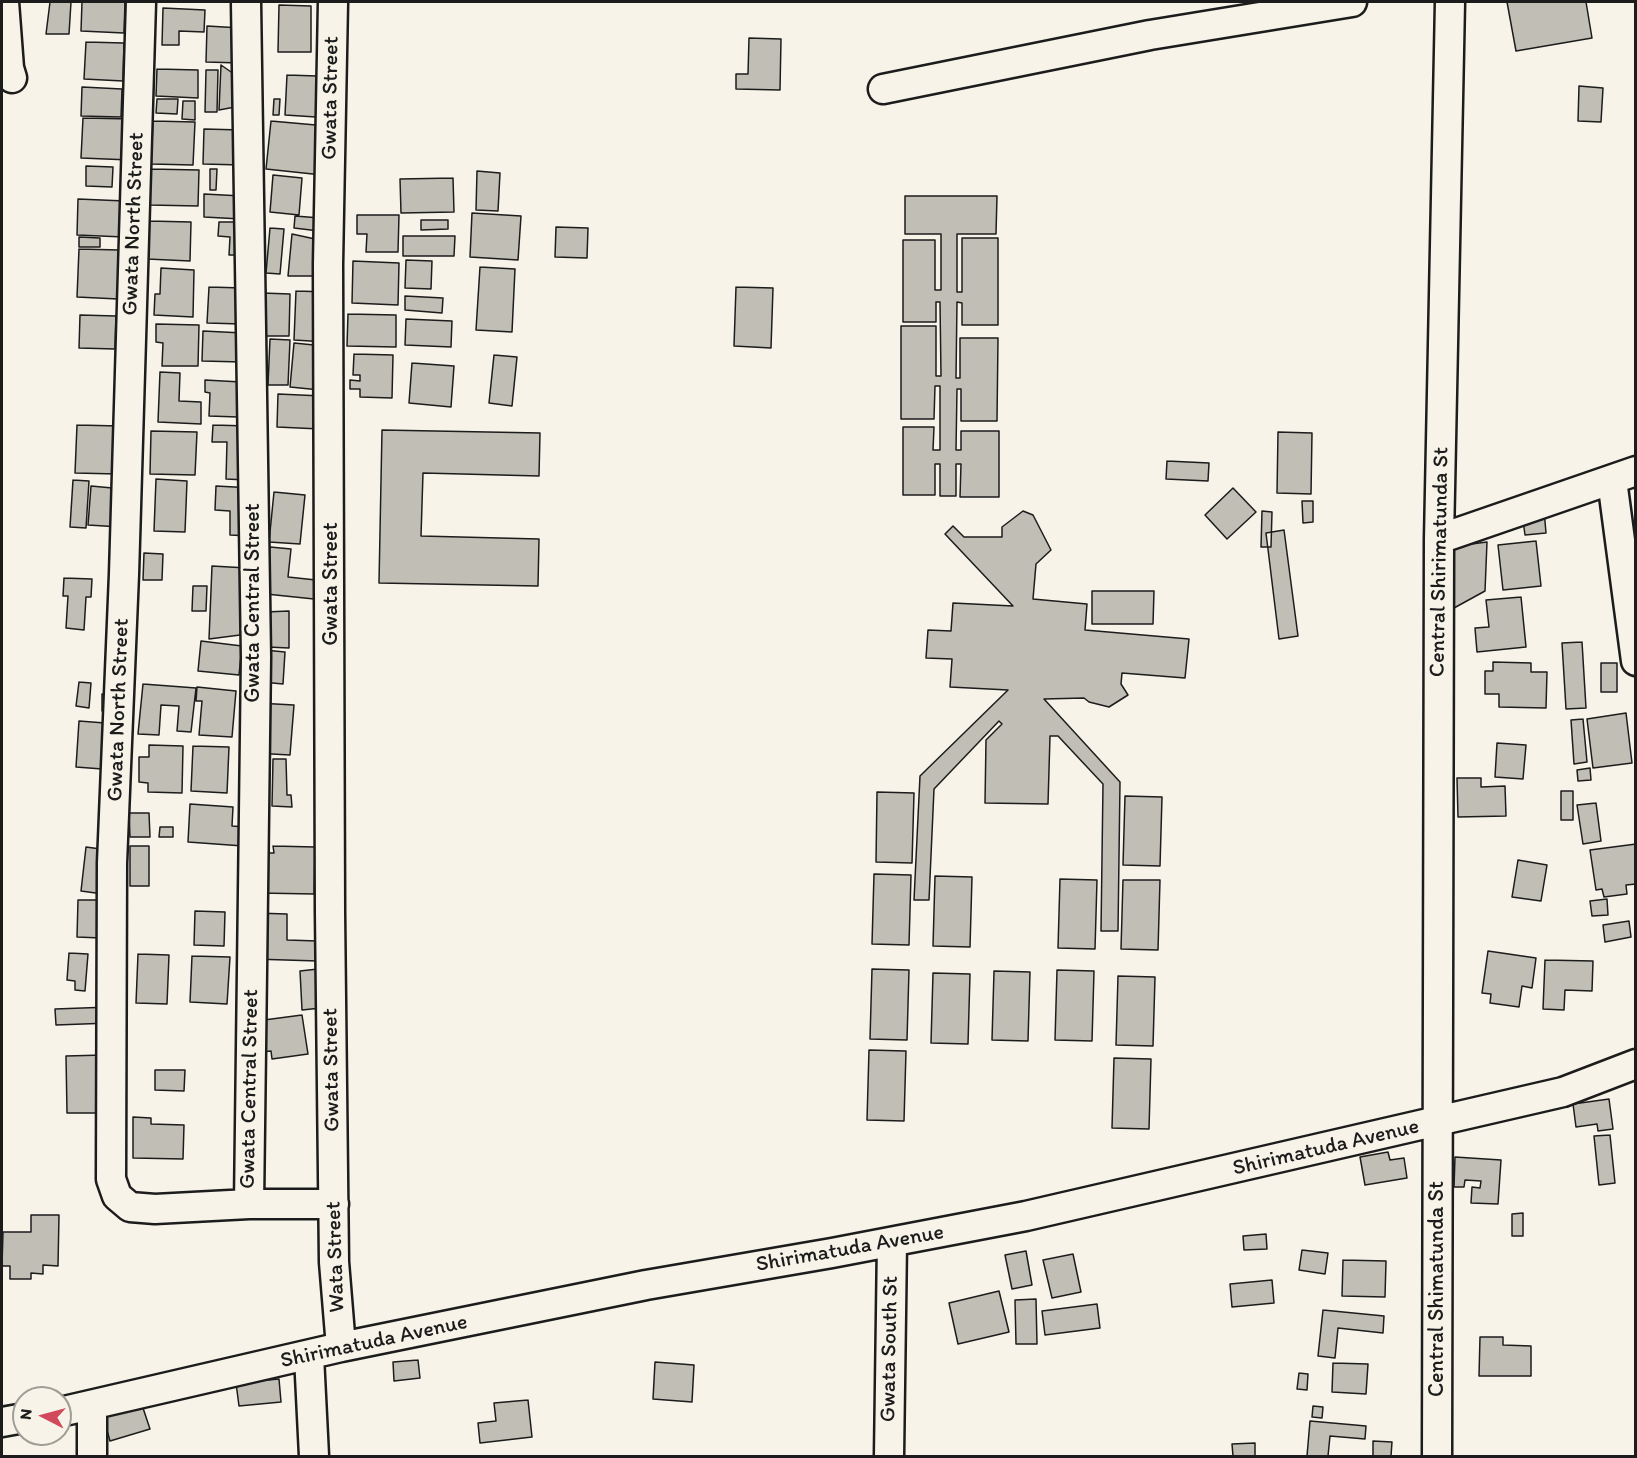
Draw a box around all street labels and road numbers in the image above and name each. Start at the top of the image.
street label: Gwata Street [317,36,345,160]
street label: Gwata North Street [118,132,150,316]
street label: Central Shirimatunda St [1425,447,1455,677]
street label: Gwata Central Street [240,503,266,703]
street label: Gwata Street [318,522,344,646]
street label: Gwata North Street [103,618,135,802]
street label: Gwata Central Street [235,989,265,1189]
street label: Gwata Street [318,1008,346,1132]
street label: Shirimatuda Avenue [1230,1114,1422,1182]
street label: Central Shimatunda St [1424,1181,1450,1397]
street label: Wata Street [321,1201,351,1313]
street label: Shirimatuda Avenue [754,1219,946,1279]
street label: Gwata South St [876,1276,904,1422]
street label: Shirimatuda Avenue [278,1309,470,1375]

